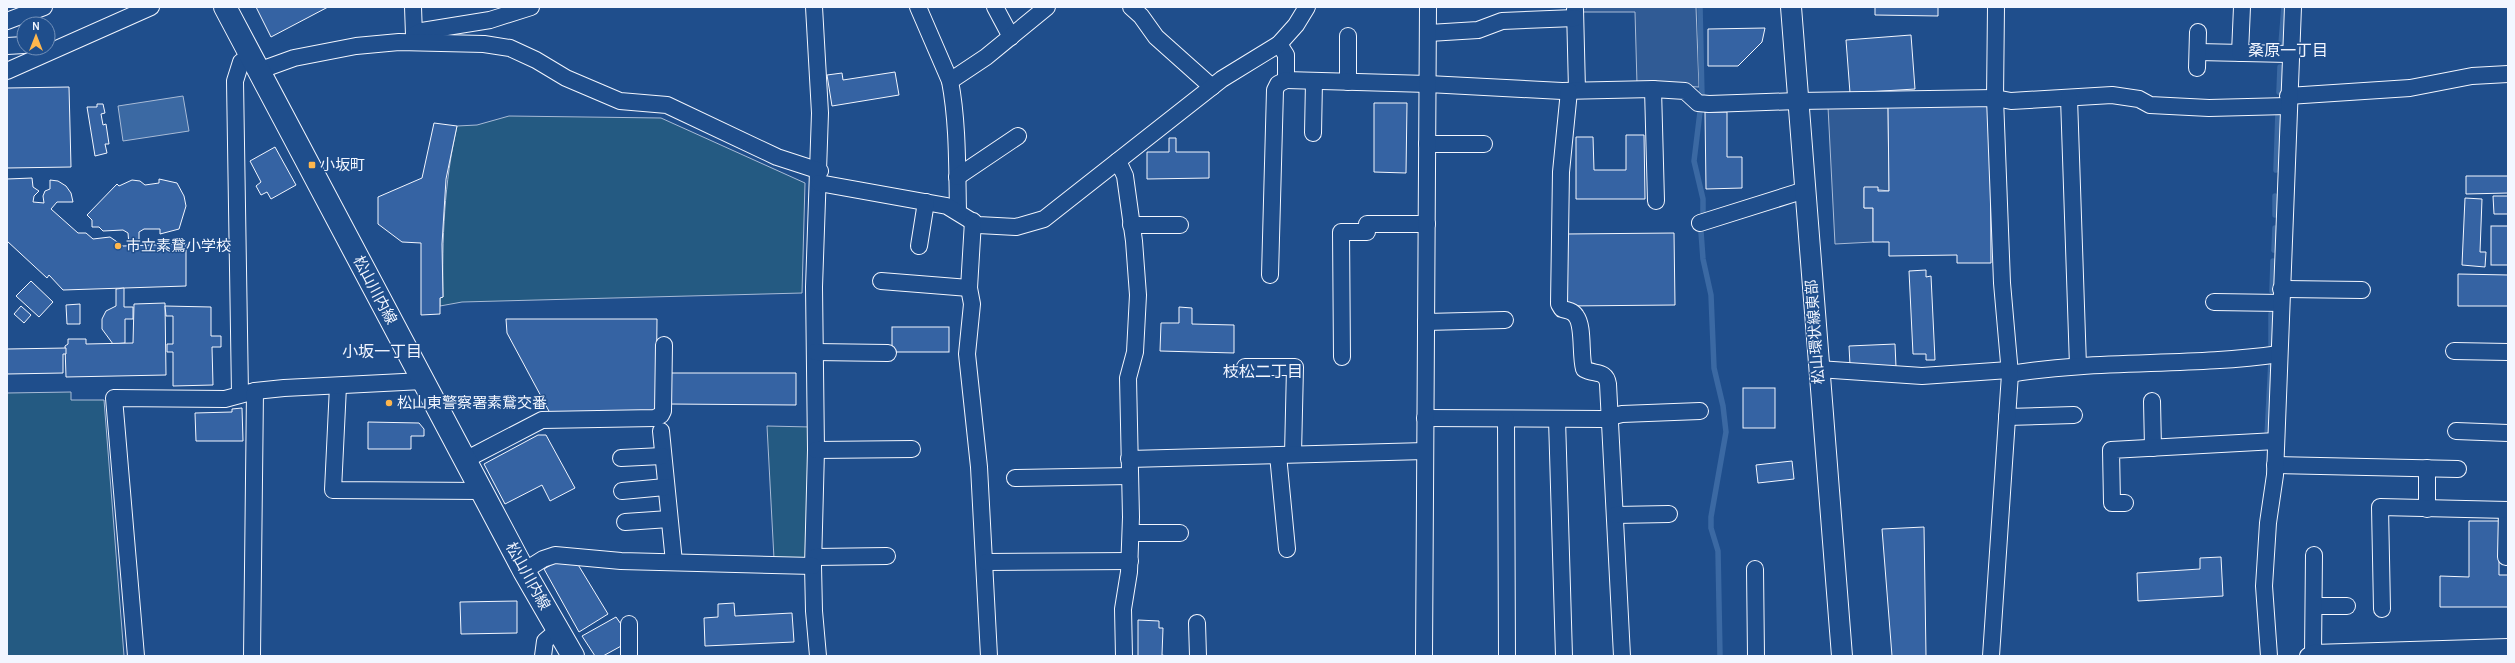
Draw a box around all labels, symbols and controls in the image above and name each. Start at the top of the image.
north arrow [16,16,56,56]
text: N [32,20,40,33]
district label: 桑原一丁目 [2248,41,2328,60]
place label: 小坂町 [320,156,365,174]
marker: 小坂町 [307,160,317,170]
place label: 市立素鵞小学校 [126,237,231,255]
marker: 市立素鵞小学校 [113,241,123,251]
street label: 松山川内線 [349,253,401,327]
street label: 松山環状線東部 [1802,279,1828,385]
district label: 小坂一丁目 [342,342,422,361]
district label: 枝松二丁目 [1223,362,1303,381]
place label: 松山東警察署素鵞交番 [397,394,547,412]
marker: 松山東警察署素鵞交番 [384,398,394,408]
street label: 松山川内線 [502,539,554,613]

